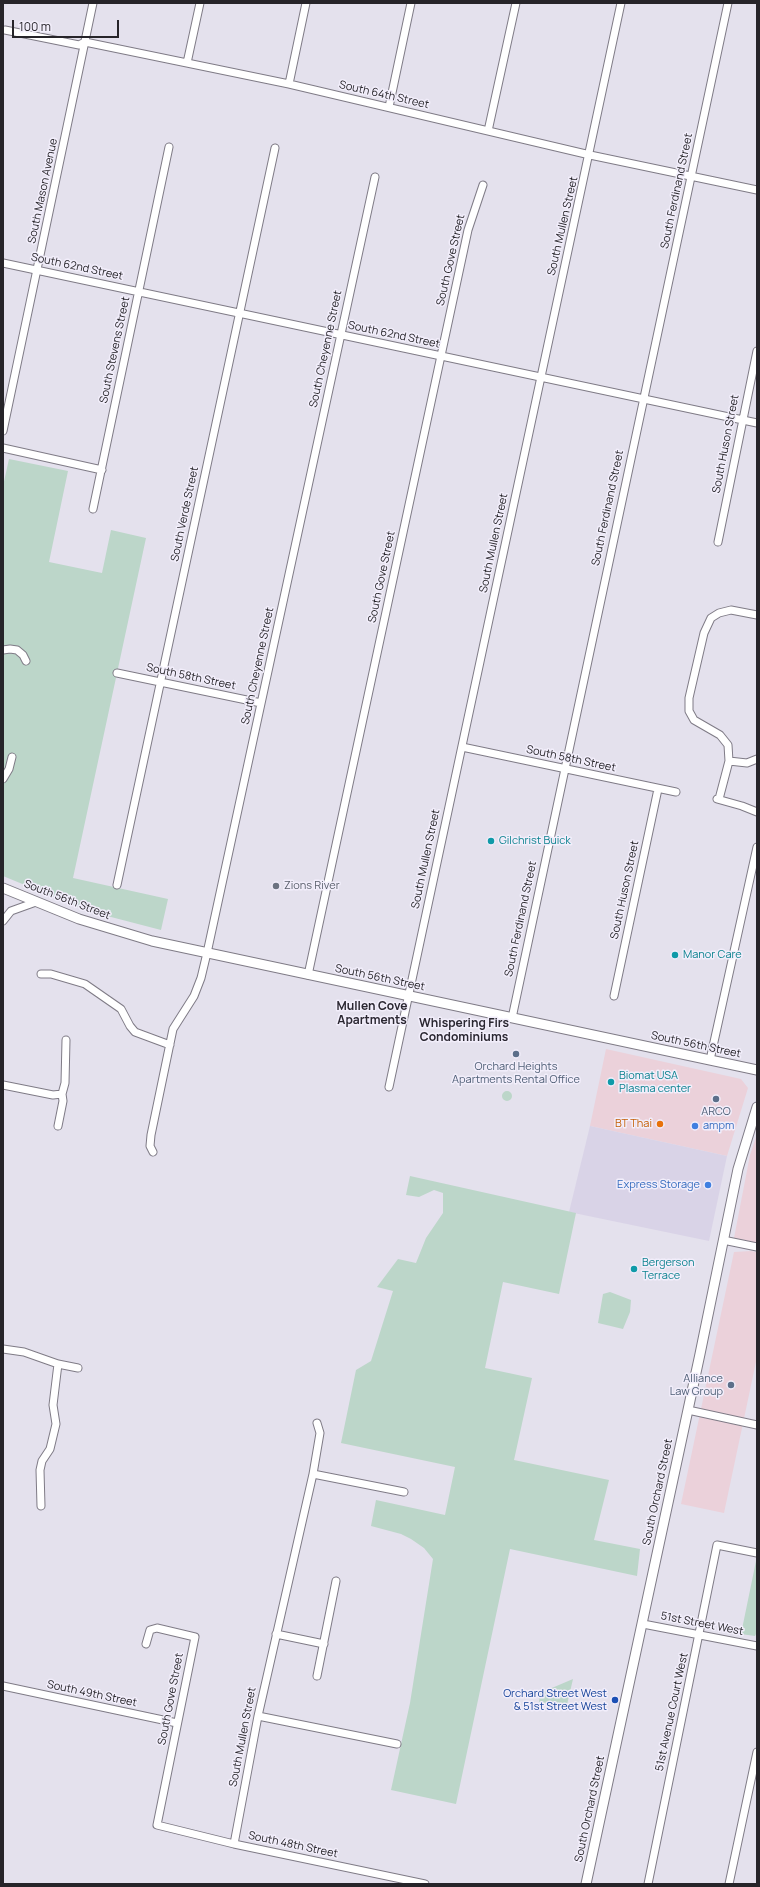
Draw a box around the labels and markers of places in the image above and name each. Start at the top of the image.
place label: Gilchrist Buick [499,834,571,848]
marker: Gilchrist Buick [486,836,496,846]
place label: Zions River [284,879,340,893]
marker: Zions River [271,881,281,891]
place label: Manor Care [683,948,742,962]
marker: Manor Care [670,950,680,960]
marker: Orchard Heights Apartments Rental Office [511,1049,521,1059]
place label: Orchard Heights Apartments Rental Office [452,1060,580,1086]
place label: Biomat USA Plasma center [619,1069,691,1095]
marker: Biomat USA Plasma center [606,1077,616,1087]
marker: ARCO [711,1094,721,1104]
place label: ARCO [701,1105,731,1119]
place label: BT Thai [615,1117,652,1131]
marker: BT Thai [655,1119,665,1129]
place label: ampm [703,1119,734,1133]
marker: ampm [690,1121,700,1131]
place label: Express Storage [617,1178,700,1192]
marker: Express Storage [703,1180,713,1190]
place label: Bergerson Terrace [642,1256,694,1282]
marker: Bergerson Terrace [629,1264,639,1274]
place label: Alliance Law Group [670,1372,723,1398]
marker: Alliance Law Group [726,1380,736,1390]
place label: Orchard Street West & 51st Street West [503,1687,607,1713]
marker: Orchard Street West & 51st Street West [610,1695,620,1705]

